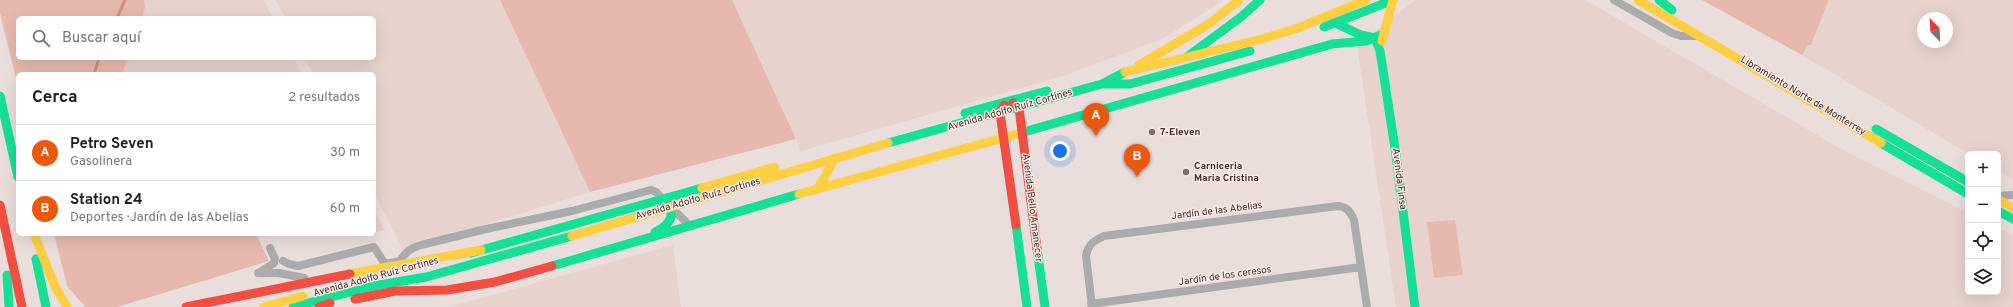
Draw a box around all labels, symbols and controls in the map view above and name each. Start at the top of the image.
north arrow [1917,12,1953,48]
search box [16,16,376,60]
icon: search [30,27,52,49]
text: Buscar aquí [62,29,141,48]
street label: Libramiento Norte de Monterrey [1738,53,1868,139]
street label: Avenida Adolfo Ruíz Cortines [946,86,1074,134]
text: Cerca [32,87,78,109]
text: 2 resultados [288,90,360,106]
pin: A [1083,103,1109,136]
place label: 7-Eleven [1160,126,1201,139]
marker: 7-Eleven [1147,127,1157,137]
text: Petro Seven [70,135,154,154]
your location [1050,141,1070,161]
pin: B [1124,144,1150,177]
text: A [40,145,50,161]
text: 30 m [330,145,360,161]
street label: Avenida Finsa [1389,147,1409,211]
map controls [1965,151,2001,295]
button: + [1965,151,2001,187]
street label: Avenida Bello Amanecer [1019,153,1045,263]
text: Gasolinera [70,154,132,170]
place label: Carniceria Maria Cristina [1194,160,1259,185]
marker: Carniceria Maria Cristina [1181,167,1191,177]
street label: Avenida Adolfo Ruíz Cortines [634,175,762,223]
button: − [1965,187,2001,223]
text: Station 24 [70,191,143,210]
street label: Jardín de las Abelias [1171,199,1264,223]
text: B [41,201,49,217]
text: 60 m [330,201,360,217]
text: Deportes · Jardín de las Abelias [70,210,249,226]
button: locate [1965,223,2001,259]
street label: Avenida Adolfo Ruíz Cortines [312,254,440,300]
button: layers [1965,259,2001,295]
street label: Jardín de los ceresos [1178,263,1272,289]

